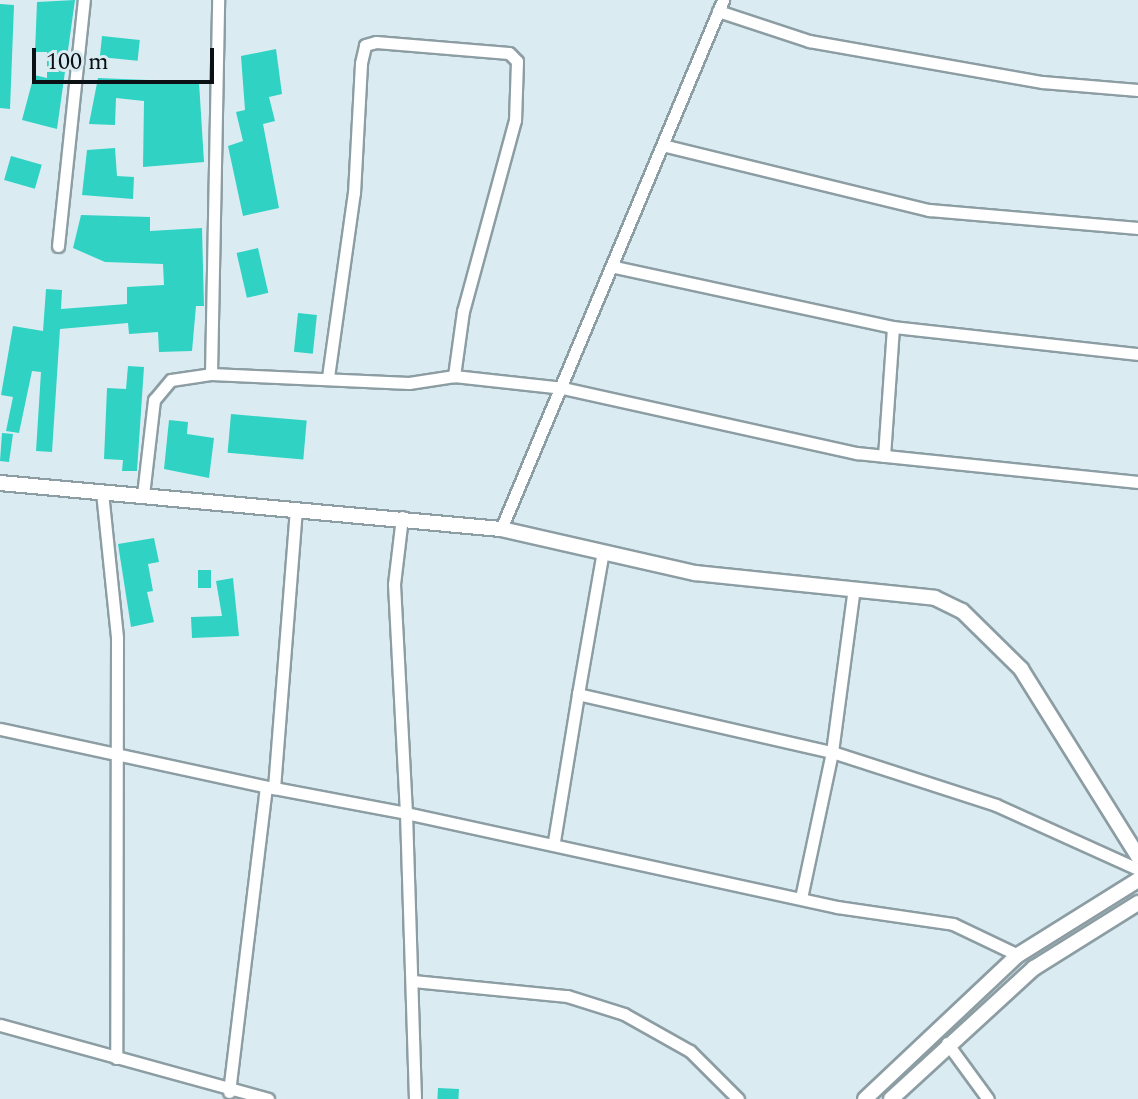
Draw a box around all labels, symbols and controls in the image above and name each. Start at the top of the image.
scale bar [36,32,218,82]
text: 100 m [46,44,109,80]

